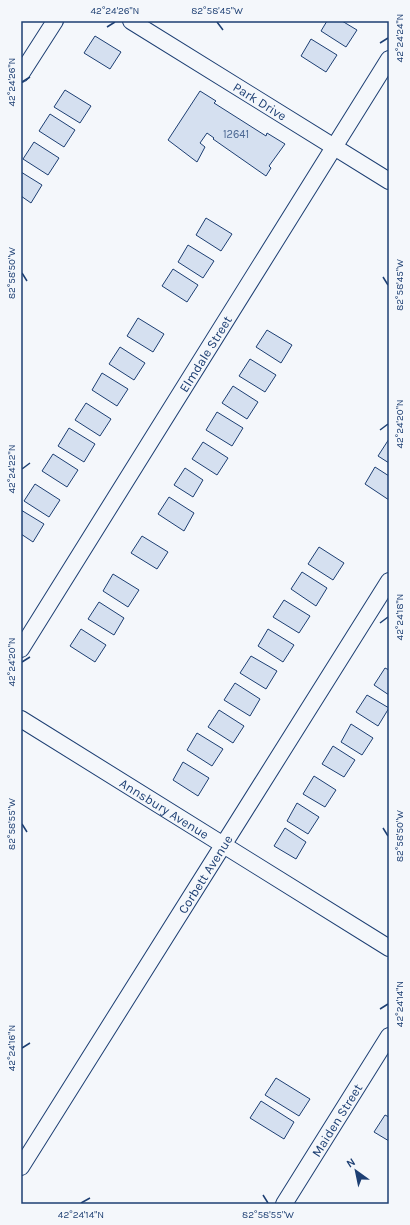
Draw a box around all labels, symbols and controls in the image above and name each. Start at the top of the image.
text: 42°24'26"N [91,5,139,17]
text: 82°58'45"W [191,5,243,17]
text: 42°24'24"N [394,14,406,62]
text: 42°24'26"N [6,58,18,106]
street label: Park Drive [231,79,290,123]
house number: 12641 [223,128,249,141]
text: 82°58'50"W [6,247,18,299]
text: 82°58'45"W [394,259,406,311]
street label: Elmdale Street [176,313,235,395]
text: 42°24'20"N [394,399,406,449]
text: 42°24'22"N [6,445,18,494]
text: 42°24'18"N [394,594,406,640]
text: 42°24'20"N [6,637,18,687]
street label: Annsbury Avenue [117,775,212,842]
text: 82°58'55"W [6,798,18,850]
text: 82°58'50"W [394,810,406,862]
street label: Corbett Avenue [175,832,235,916]
text: 42°24'14"N [394,981,406,1027]
text: 42°24'16"N [6,1025,18,1071]
street label: Maiden Street [308,1081,365,1159]
north arrow [336,1151,376,1191]
text: N [344,1155,358,1171]
text: 42°24'14"N [58,1209,104,1221]
text: 82°58'55"W [242,1209,294,1221]

